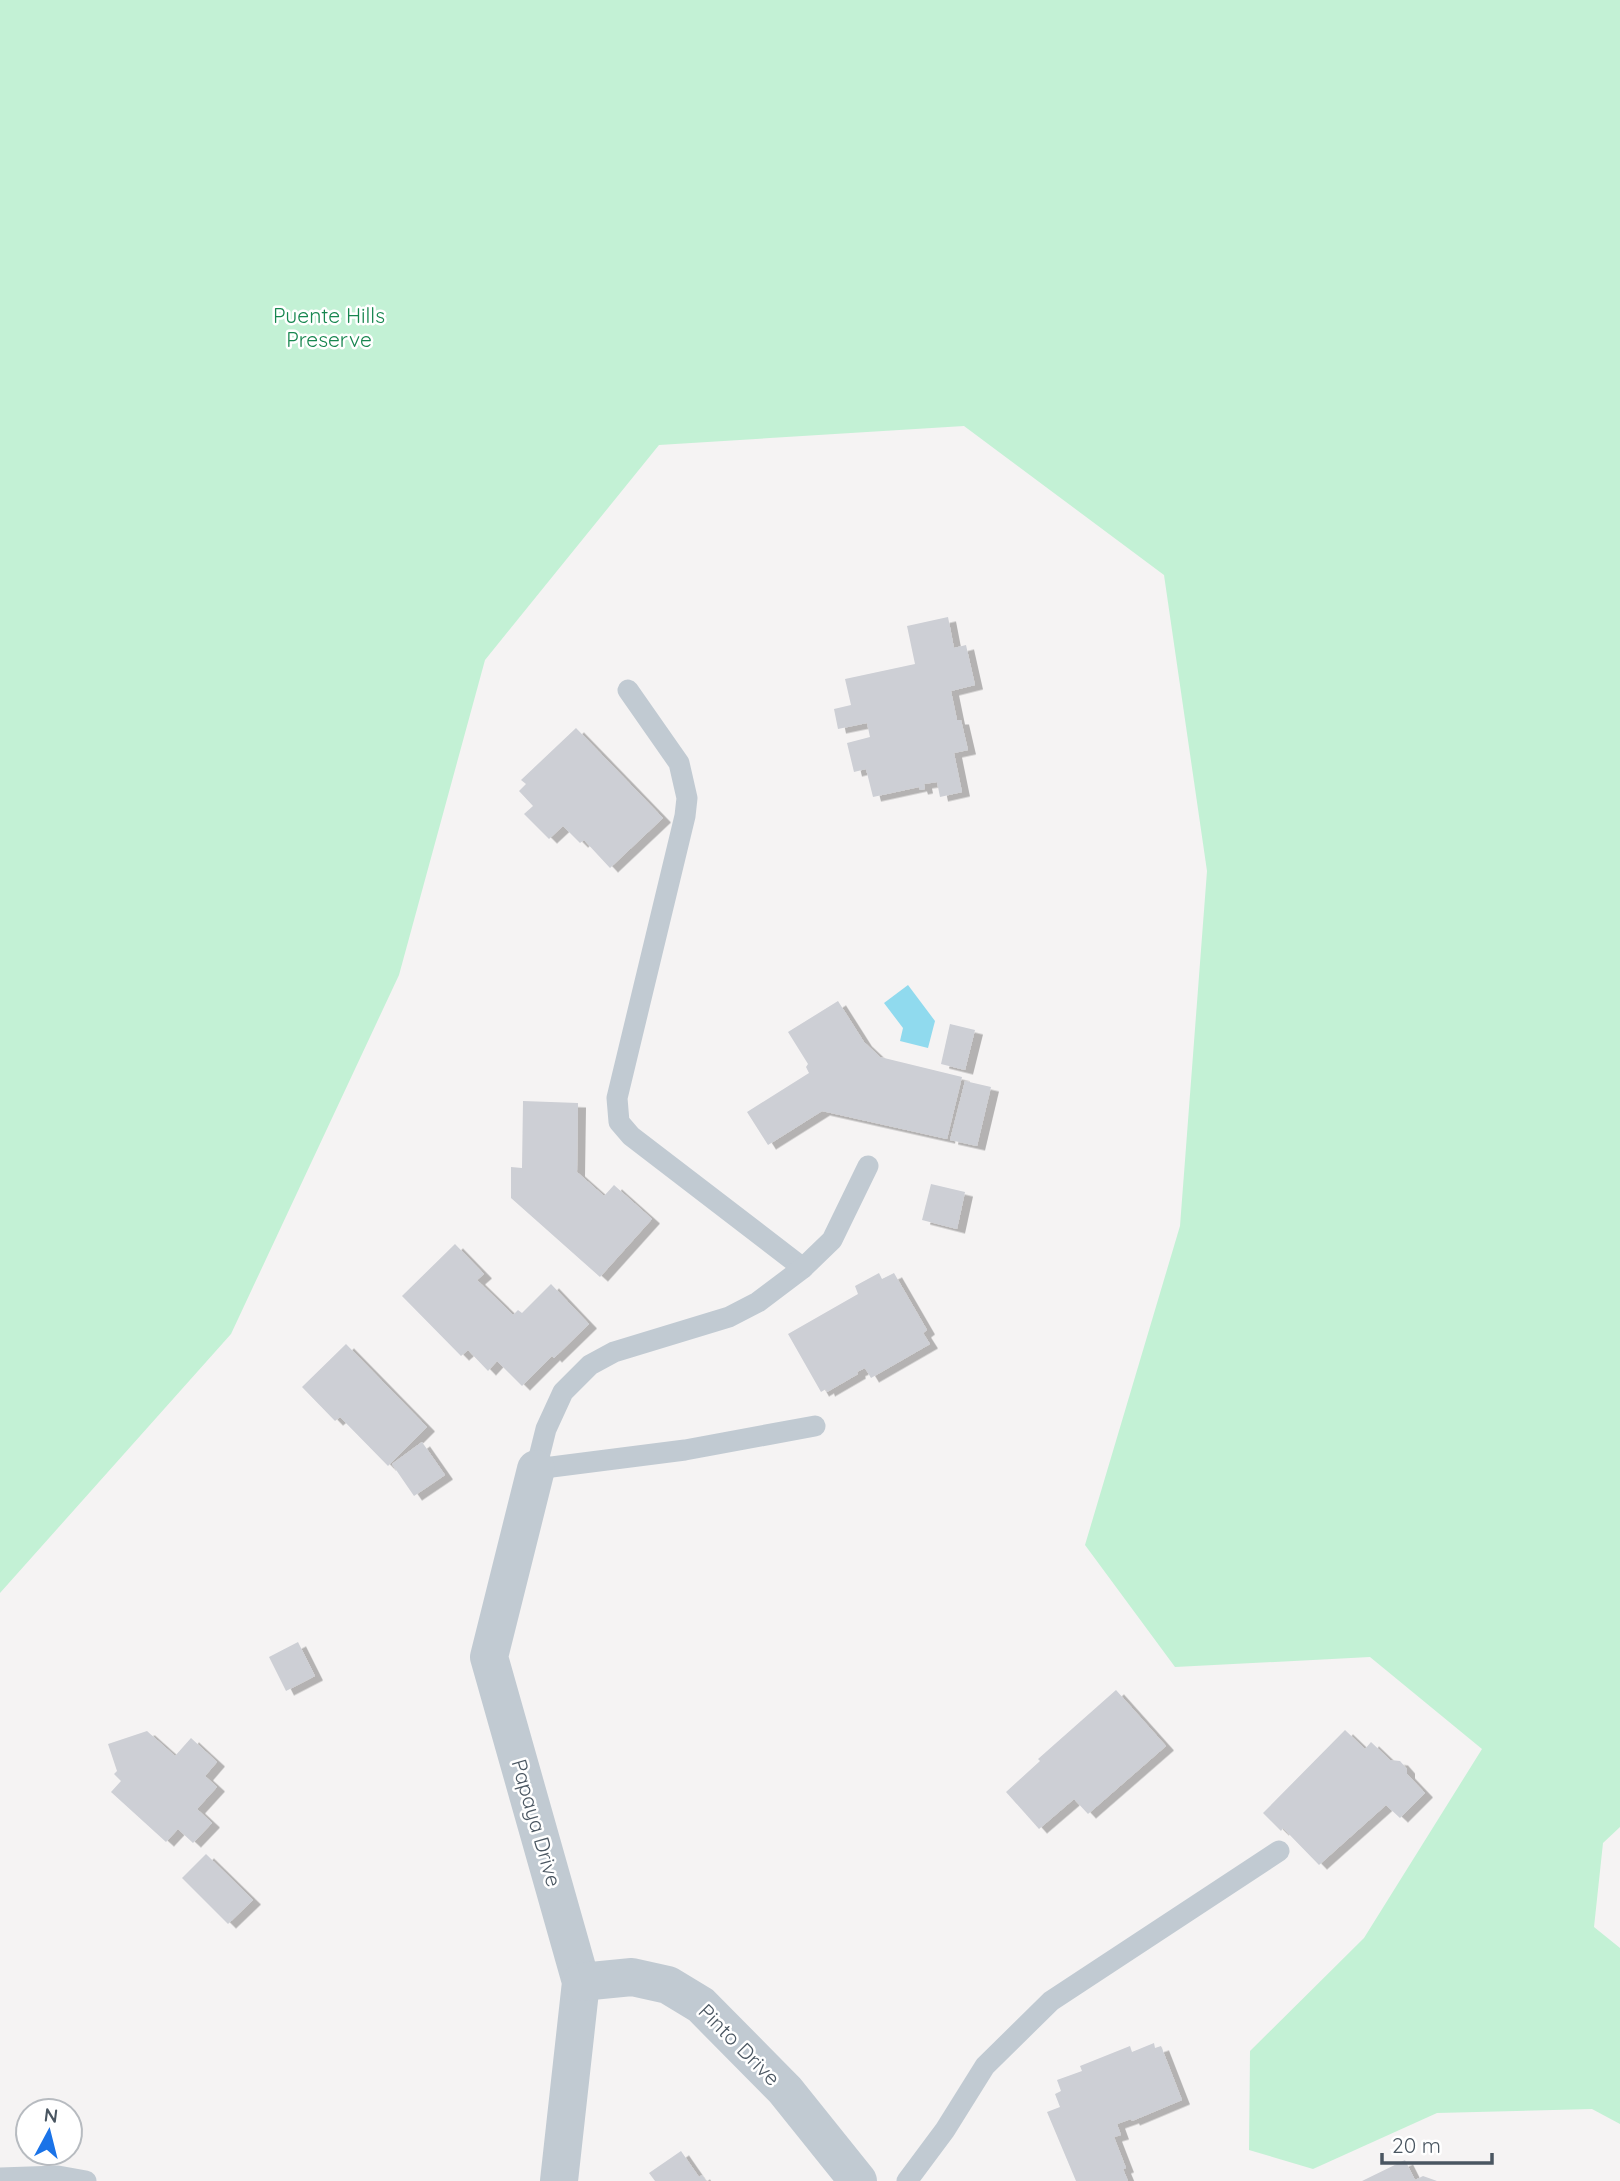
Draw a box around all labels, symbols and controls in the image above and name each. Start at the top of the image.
park label: Puente Hills Preserve [273,302,385,352]
street label: Papaya Drive [506,1756,568,1890]
street label: Pinto Drive [693,1998,786,2091]
north arrow [14,2097,84,2167]
text: N [43,2102,59,2128]
scale bar [1382,2122,1492,2166]
text: 20 m [1392,2132,1441,2158]

